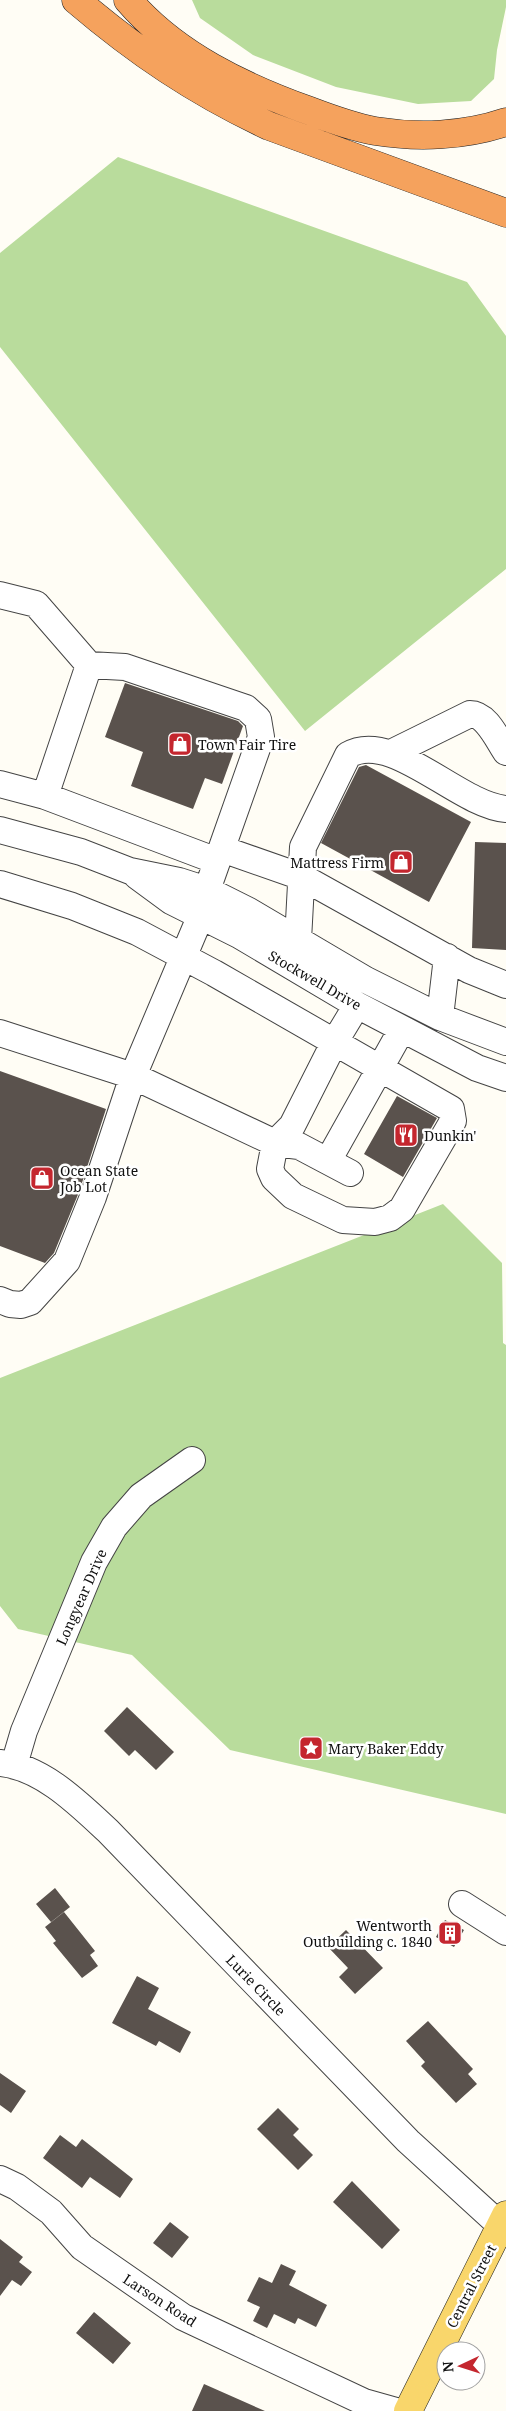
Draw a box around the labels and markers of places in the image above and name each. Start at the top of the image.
shop icon: Town Fair Tire [167,731,193,757]
place label: Town Fair Tire [198,735,296,754]
shop icon: Mattress Firm [388,849,414,875]
place label: Mattress Firm [290,853,384,872]
restaurant icon: Dunkin' [393,1122,419,1148]
place label: Dunkin' [424,1126,476,1145]
place label: Ocean State Job Lot [59,1161,138,1196]
shop icon: Ocean State Job Lot [29,1165,55,1191]
place icon: Mary Baker Eddy [298,1735,324,1761]
place label: Mary Baker Eddy [328,1739,444,1758]
place label: Wentworth Outbuilding c. 1840 [303,1916,432,1951]
building icon: Wentworth Outbuilding c. 1840 [437,1920,463,1946]

